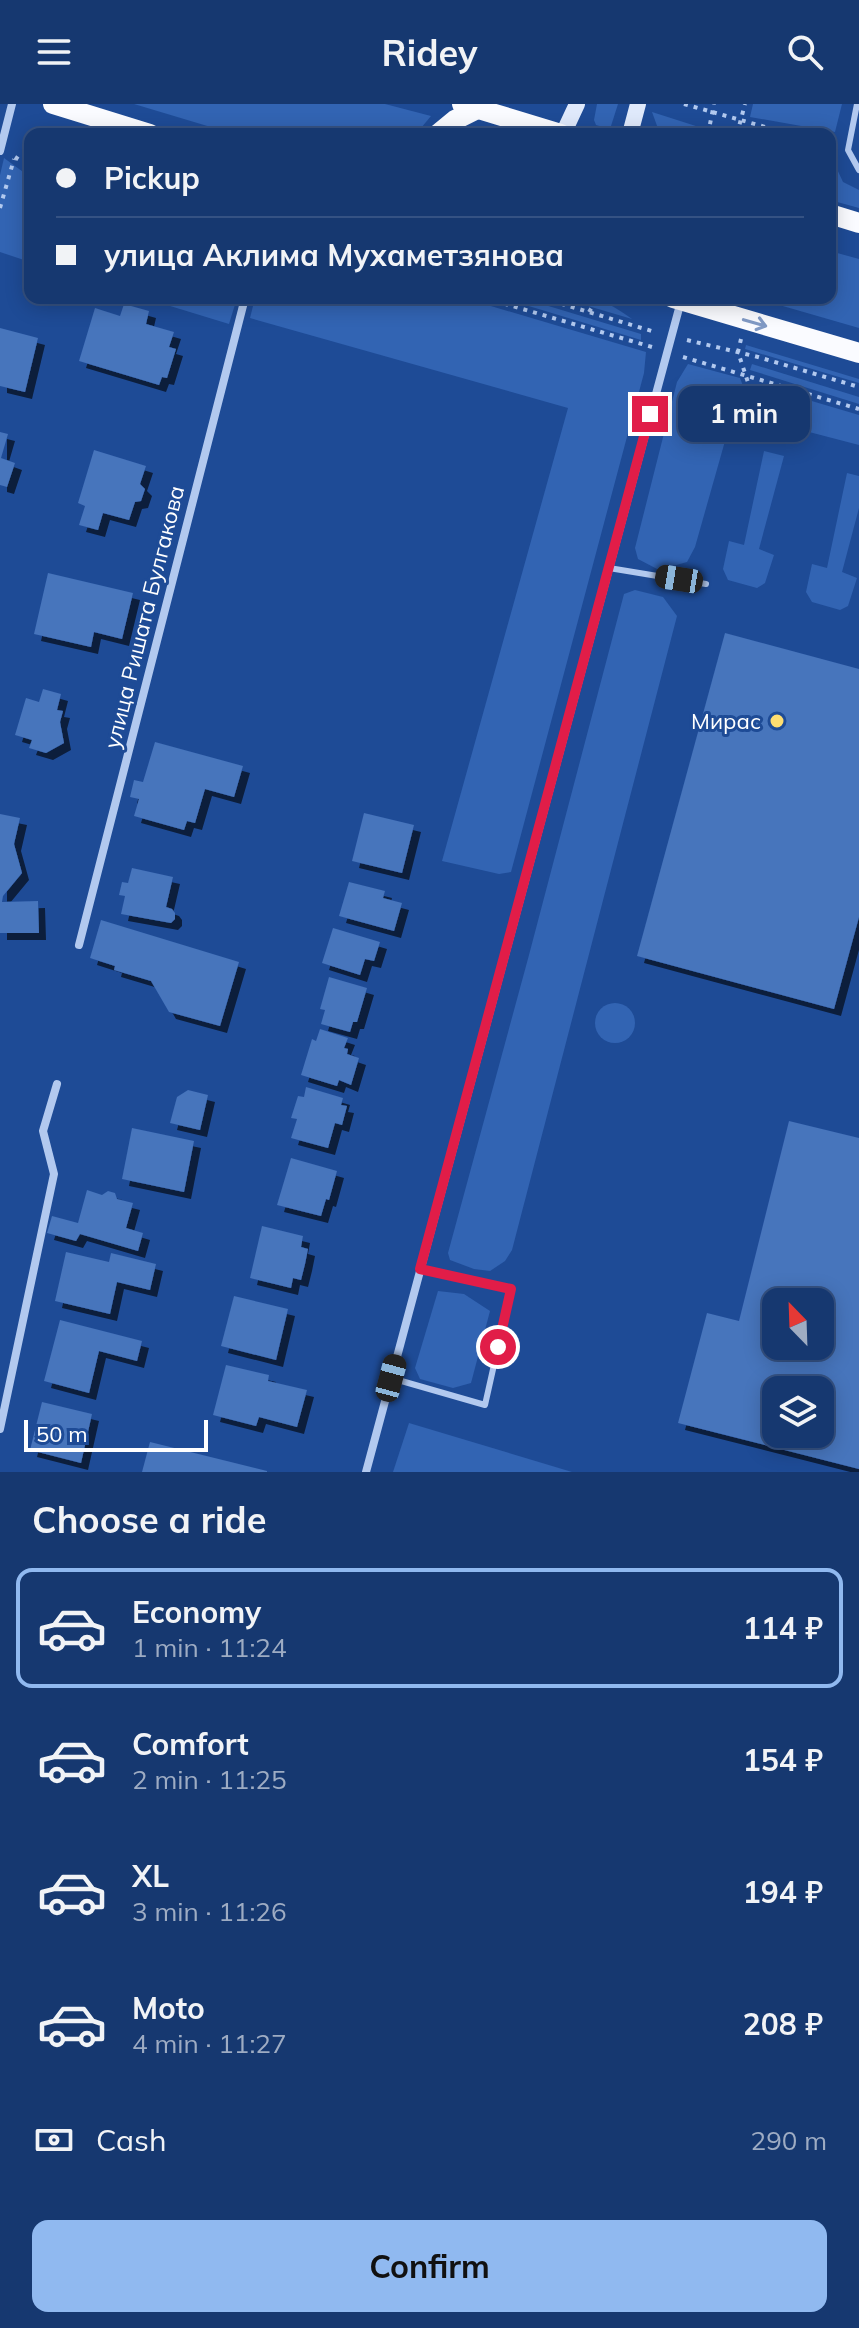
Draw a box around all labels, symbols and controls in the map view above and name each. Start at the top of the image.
icon: menu [32,30,76,74]
text: Ridey [382,30,477,75]
icon: search [783,30,827,74]
text: Pickup [104,159,200,197]
text: улица Аклима Мухаметзянова [104,236,564,274]
one-way arrow [742,316,768,331]
callout: 1 min [678,386,810,442]
route end [632,396,668,432]
text: 1 min [710,397,778,430]
street label: улица Ришата Булгакова [98,483,190,751]
car [653,563,705,595]
place label: Мирас [691,707,761,735]
marker: Мирас [768,712,786,730]
north arrow [762,1288,834,1360]
map controls [762,1288,834,1448]
route start [480,1329,516,1365]
car [373,1352,409,1404]
button: layers [762,1376,834,1448]
scale bar [24,1416,208,1452]
text: 50 m [36,1420,87,1448]
text: Choose a ride [32,1497,266,1542]
icon: car [36,1592,108,1664]
text: Economy [132,1593,261,1631]
text: 114 ₽ [743,1609,823,1647]
text: 1 min · 11:24 [132,1631,287,1664]
icon: car [36,1724,108,1796]
text: Comfort [132,1725,249,1763]
text: 154 ₽ [743,1741,823,1779]
text: 2 min · 11:25 [132,1763,287,1796]
icon: car [36,1856,108,1928]
text: XL [132,1857,169,1895]
text: 194 ₽ [743,1873,823,1911]
text: 3 min · 11:26 [132,1895,287,1928]
icon: car [36,1988,108,2060]
text: Moto [132,1989,205,2027]
text: 208 ₽ [743,2005,823,2043]
text: 4 min · 11:27 [132,2027,287,2060]
icon: cash [32,2118,76,2162]
text: Cash [96,2121,167,2159]
text: 290 m [751,2124,827,2157]
button: Confirm [32,2220,827,2312]

